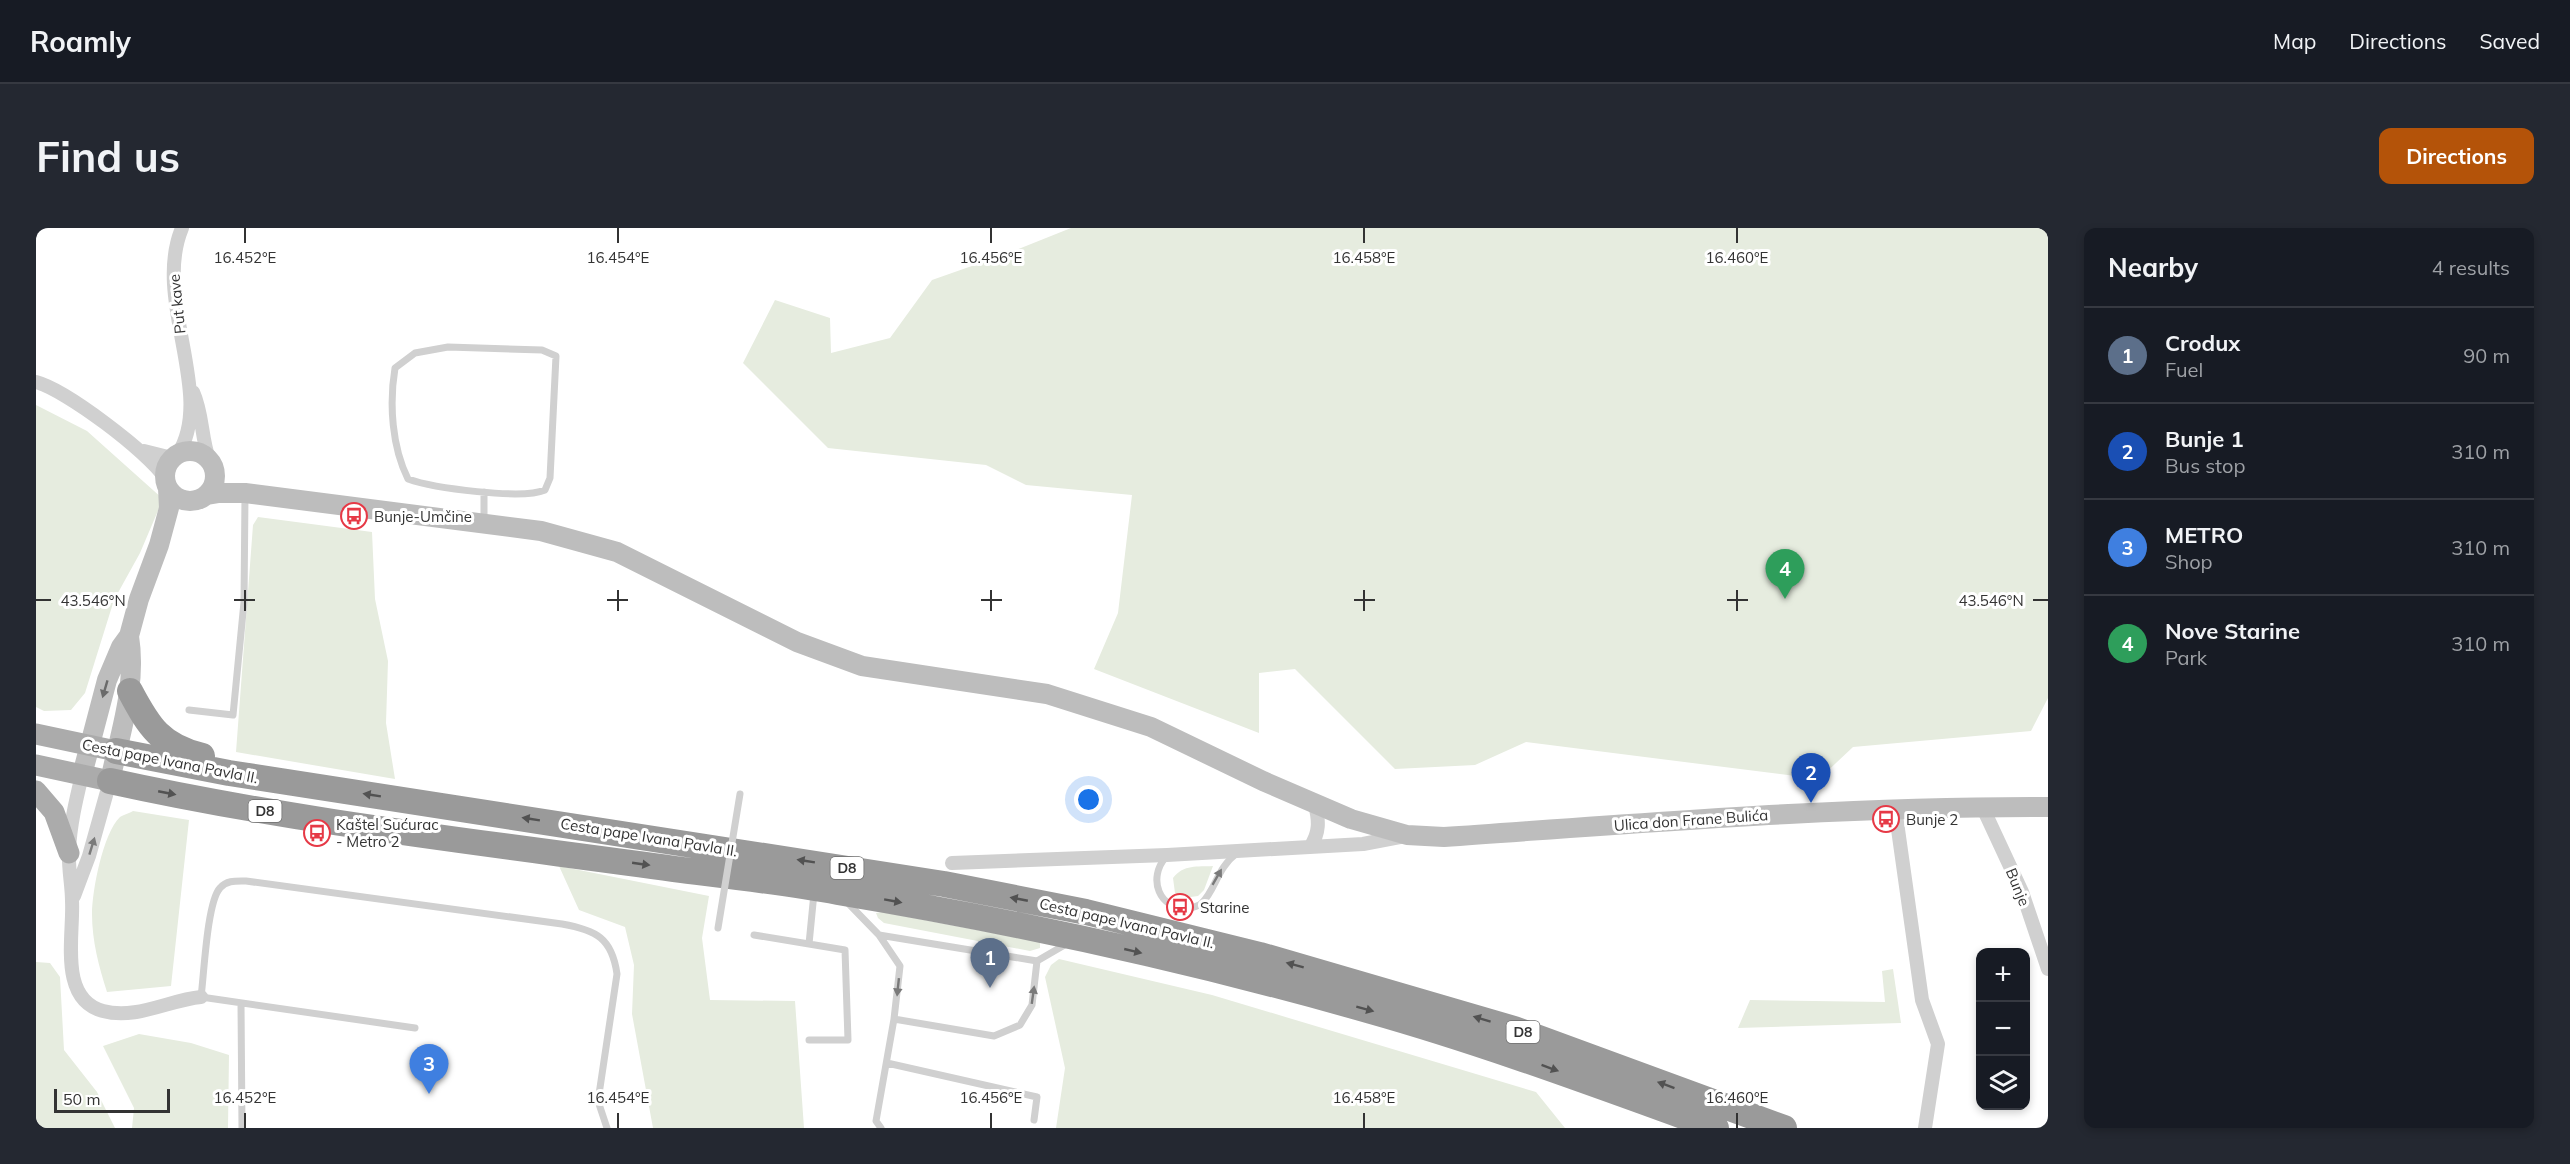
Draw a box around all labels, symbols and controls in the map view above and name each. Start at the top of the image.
text: Roamly [30,24,131,59]
text: Map [2273,28,2316,54]
text: Directions [2349,28,2446,54]
text: Saved [2479,28,2540,54]
button: Directions [2379,128,2534,184]
text: Find us [36,130,180,183]
text: 16.452°E [214,248,277,267]
text: 16.454°E [587,248,650,267]
text: 16.456°E [960,248,1023,267]
text: 16.458°E [1333,248,1396,267]
text: 16.460°E [1706,248,1769,267]
text: Nearby [2108,251,2198,284]
text: 4 results [2432,255,2510,280]
street label: Put kave [164,273,190,335]
text: Crodux [2165,329,2240,357]
text: 1 [2122,343,2134,368]
text: 90 m [2463,343,2510,368]
text: Fuel [2165,357,2203,382]
text: Bunje 1 [2165,425,2244,453]
text: 2 [2122,439,2134,464]
text: 310 m [2451,439,2510,464]
text: Bus stop [2165,453,2245,478]
bus stop icon: Bunje-Umčine [339,501,369,531]
place label: Bunje-Umčine [374,507,472,526]
text: METRO [2165,521,2243,549]
text: 3 [2122,535,2134,560]
text: 310 m [2451,535,2510,560]
text: Shop [2165,549,2213,574]
pin: 4 [1766,550,1804,599]
text: 43.546°N [60,591,126,610]
text: 43.546°N [1958,591,2024,610]
text: Nove Starine [2165,617,2300,645]
text: 4 [2122,631,2134,656]
text: 310 m [2451,631,2510,656]
text: Park [2165,645,2207,670]
one-way arrow [100,680,109,698]
street label: Cesta pape Ivana Pavla II. [80,735,260,787]
pin: 2 [1792,754,1830,803]
your location [1074,785,1103,814]
one-way arrow [157,789,176,798]
one-way arrow [363,791,382,800]
road number: D8 [248,800,282,822]
bus stop icon: Bunje 2 [1871,804,1901,834]
street label: Ulica don Frane Bulića [1613,805,1769,835]
place label: Bunje 2 [1906,810,1958,829]
one-way arrow [521,814,540,823]
street label: Cesta pape Ivana Pavla II. [559,814,739,860]
place label: Kaštel Sućurac - Metro 2 [336,815,439,851]
bus stop icon: Kaštel Sućurac - Metro 2 [302,818,332,848]
one-way arrow [88,837,97,855]
one-way arrow [797,857,816,866]
road number: D8 [830,857,864,879]
one-way arrow [632,860,651,869]
street label: Bunje [2002,865,2034,909]
one-way arrow [1211,869,1222,885]
bus stop icon: Starine [1165,892,1195,922]
one-way arrow [1009,894,1028,903]
street label: Cesta pape Ivana Pavla II. [1038,894,1216,952]
one-way arrow [883,897,902,906]
place label: Starine [1200,898,1250,917]
pin: 1 [970,938,1010,988]
one-way arrow [1124,947,1143,956]
map controls [1976,948,2030,1110]
button: + [1976,948,2030,1002]
one-way arrow [1286,960,1304,969]
one-way arrow [893,978,903,997]
one-way arrow [1028,985,1038,1004]
button: − [1976,1002,2030,1056]
one-way arrow [1356,1005,1374,1014]
one-way arrow [1473,1014,1491,1024]
road number: D8 [1506,1021,1540,1043]
pin: 3 [410,1044,448,1094]
button: layers [1976,1056,2030,1110]
one-way arrow [1541,1064,1559,1074]
one-way arrow [1657,1079,1675,1089]
scale bar [54,1086,170,1114]
text: 16.452°E [214,1088,277,1107]
text: 16.454°E [587,1088,650,1107]
text: 16.456°E [960,1088,1023,1107]
text: 16.458°E [1333,1088,1396,1107]
text: 16.460°E [1706,1088,1769,1107]
text: 50 m [63,1089,100,1109]

